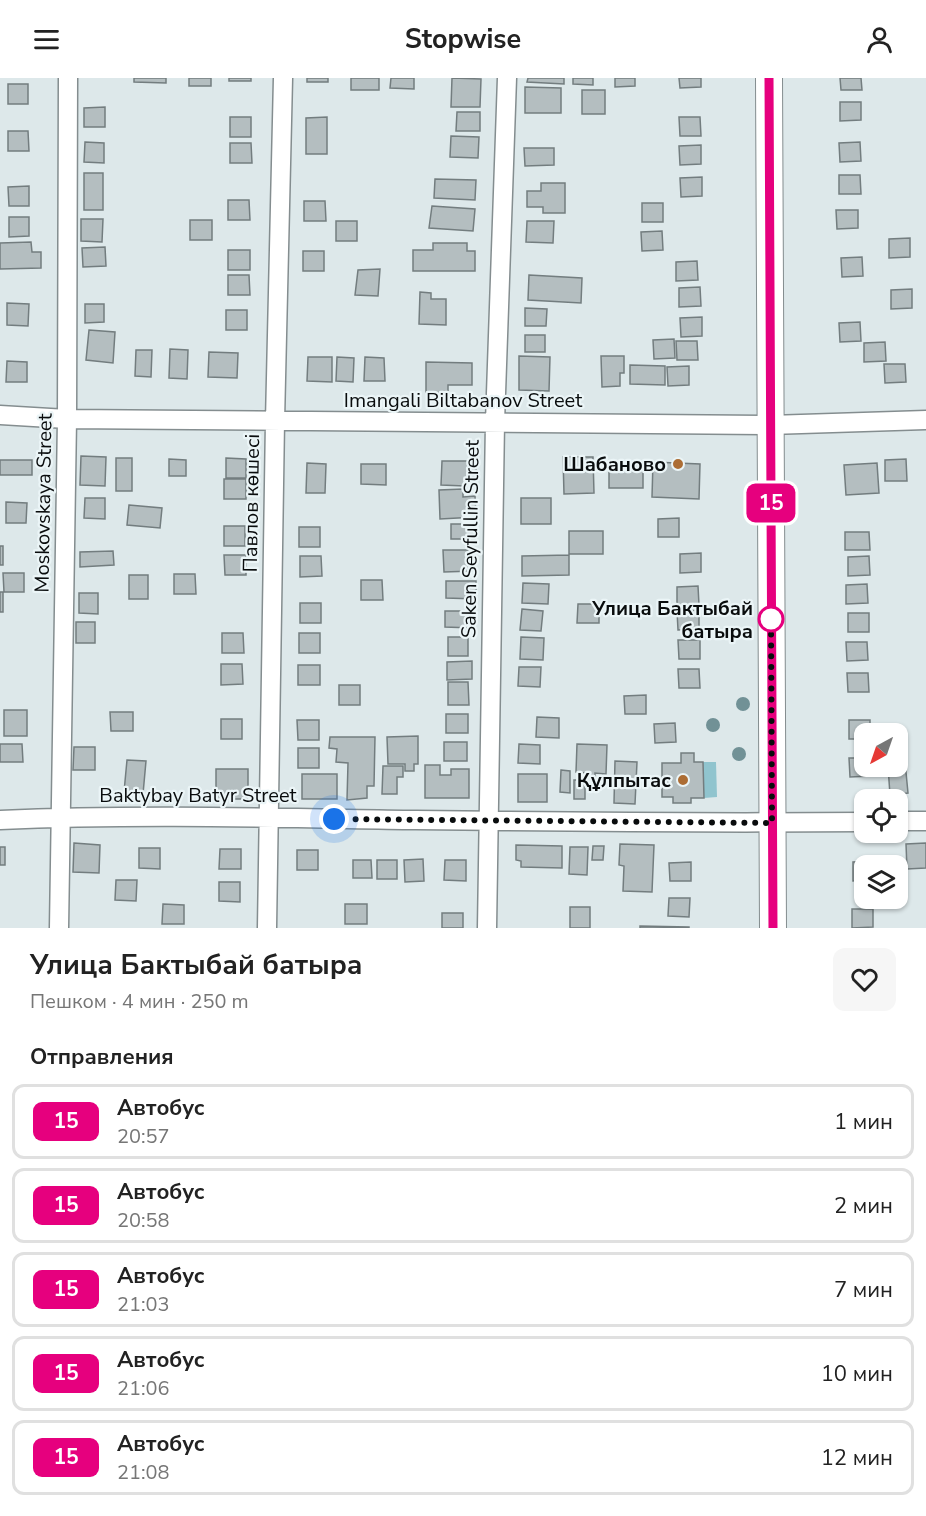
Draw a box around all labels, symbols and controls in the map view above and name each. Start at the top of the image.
text: Stopwise [405,21,521,58]
icon: menu [30,23,63,56]
icon: person [863,23,896,56]
street label: Imangali Biltabanov Street [344,387,583,414]
street label: Moskovskaya Street [28,412,59,593]
street label: Павлов көшесі [237,433,266,573]
street label: Saken Seyfullin Street [455,439,486,638]
place label: Шабаново [563,451,666,478]
marker: Шабаново [671,457,685,471]
line badge: 15 [744,484,798,522]
text: 15 [758,489,784,517]
place label: Улица Бактыбай батыра [591,595,753,645]
marker: Улица Бактыбай батыра [758,606,784,632]
north arrow [854,723,908,777]
map controls [854,723,908,909]
place label: Құлпытас [577,767,671,794]
marker: Құлпытас [676,773,690,787]
street label: Baktybay Batyr Street [99,782,298,809]
button: locate [854,789,908,843]
your location [319,804,349,834]
button: layers [854,855,908,909]
text: Улица Бактыбай батыра [30,946,363,984]
button: heart [833,948,896,1011]
text: Пешком · 4 мин · 250 m [30,988,249,1015]
text: Отправления [30,1042,174,1072]
text: Автобус [117,1093,205,1123]
text: 15 [53,1107,79,1135]
text: 1 мин [834,1107,893,1137]
text: 20:57 [117,1123,170,1150]
text: Автобус [117,1177,205,1207]
text: 15 [53,1191,79,1219]
text: 2 мин [834,1191,893,1221]
text: 20:58 [117,1207,170,1234]
text: Автобус [117,1261,205,1291]
text: 15 [53,1275,79,1303]
text: 7 мин [834,1275,893,1305]
text: 21:03 [117,1291,170,1318]
text: Автобус [117,1345,205,1375]
text: 15 [53,1359,79,1387]
text: 10 мин [821,1359,893,1389]
text: 21:06 [117,1375,170,1402]
text: Автобус [117,1429,205,1459]
text: 15 [53,1443,79,1471]
text: 12 мин [821,1443,893,1473]
text: 21:08 [117,1459,170,1486]

